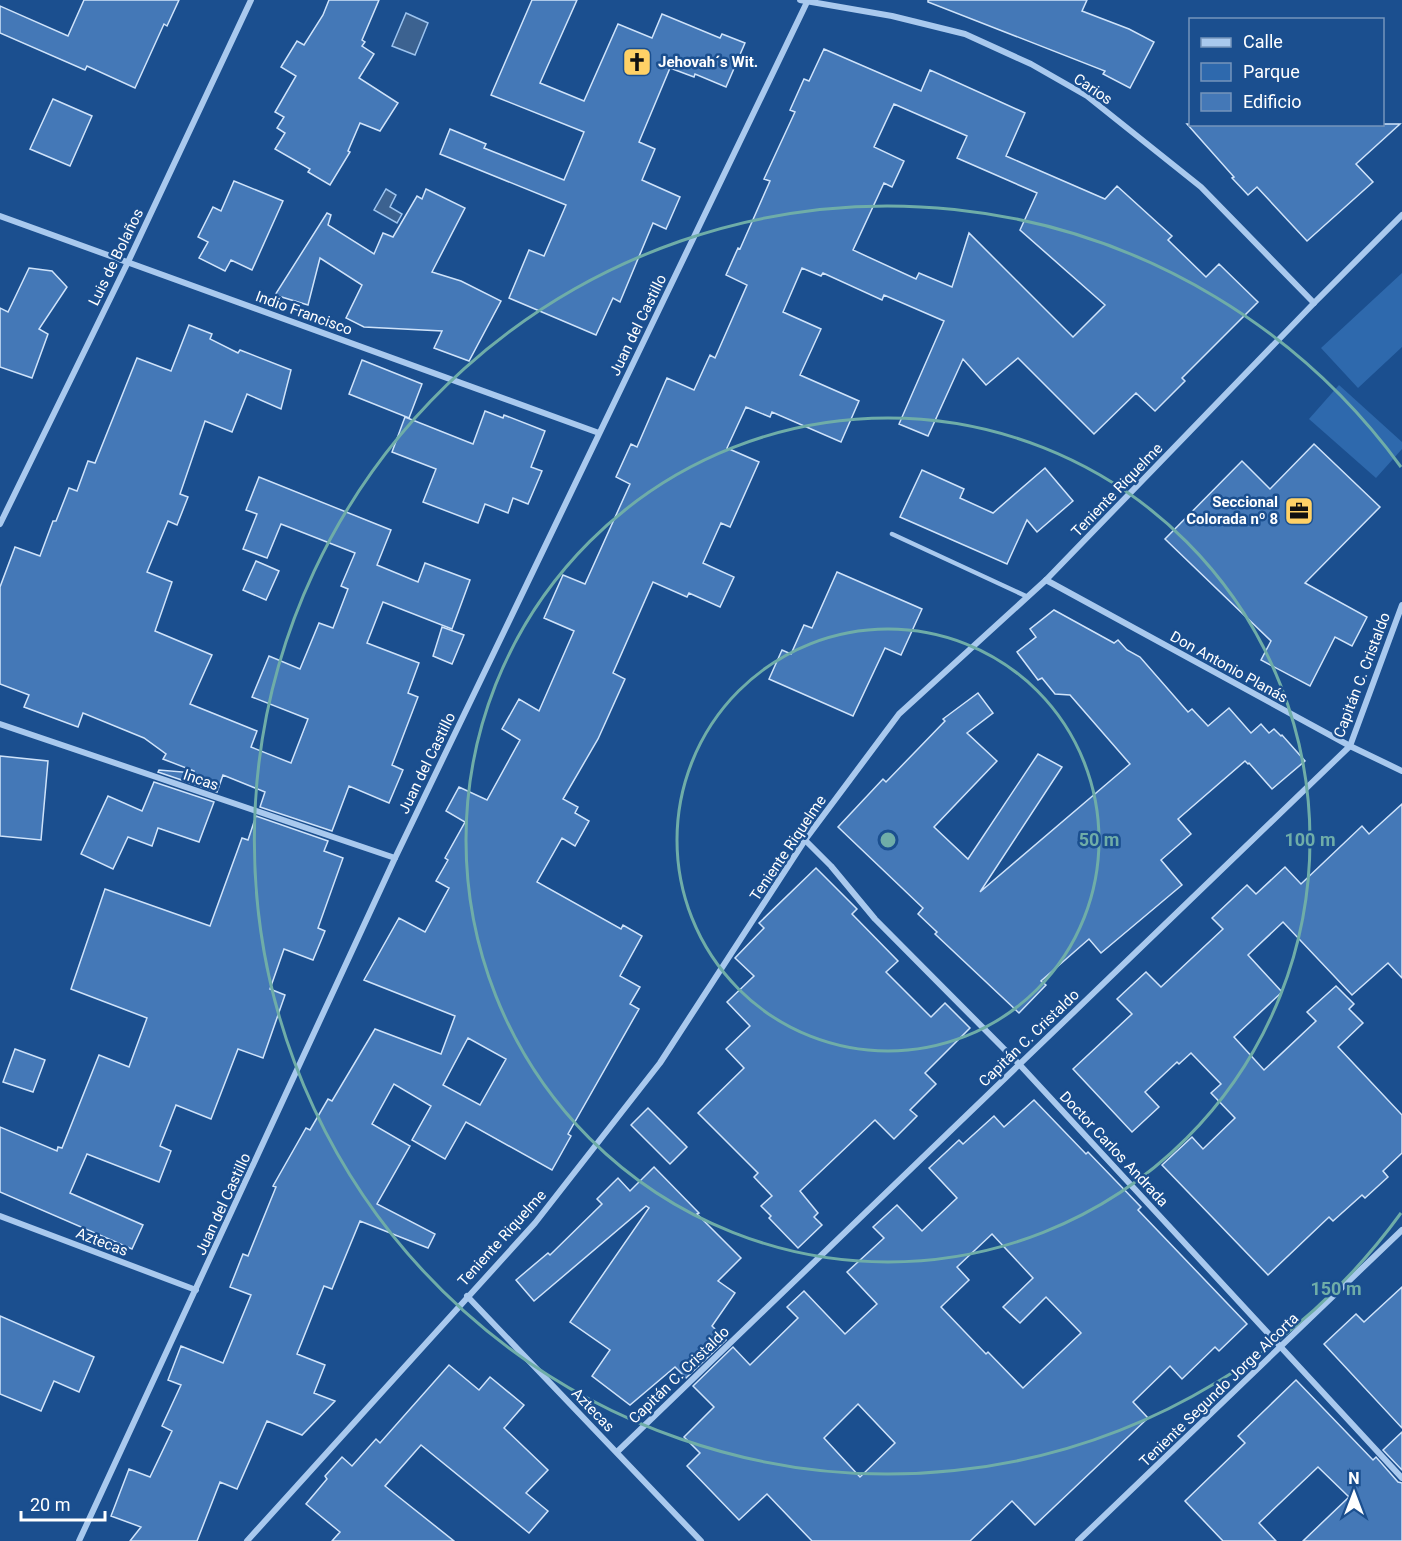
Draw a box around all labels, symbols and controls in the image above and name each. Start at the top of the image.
legend [1189,18,1384,126]
text: Calle [1243,31,1283,52]
church icon: Jehovah´s Wit. [621,46,653,78]
place label: Jehovah´s Wit. [658,53,758,71]
text: Parque [1243,61,1300,82]
street label: Carios [1070,70,1116,108]
text: Edificio [1243,91,1302,112]
street label: Luis de Bolaños [85,206,147,308]
street label: Juan del Castillo [606,271,670,379]
street label: Indio Francisco [253,287,355,339]
street label: Teniente Riquelme [1068,439,1166,541]
place label: Seccional Colorada nº 8 [1186,493,1278,528]
office icon: Seccional Colorada nº 8 [1283,495,1315,527]
street label: Capitán C. Cristaldo [1330,610,1394,740]
street label: Don Antonio Planás [1167,627,1291,707]
street label: Juan del Castillo [395,709,459,817]
street label: Incas [181,766,221,794]
street label: Teniente Riquelme [746,792,830,904]
text: 50 m [1079,829,1119,850]
text: 100 m [1284,829,1336,850]
centre of rings [878,830,898,850]
street label: Capitán C. Cristaldo [975,986,1083,1090]
street label: Doctor Carlos Andrada [1056,1088,1172,1210]
street label: Juan del Castillo [191,1150,255,1258]
street label: Teniente Riquelme [454,1186,550,1290]
street label: Aztecas [74,1224,130,1260]
text: 150 m [1310,1278,1362,1299]
street label: Teniente Segundo Jorge Alcorta [1136,1309,1302,1471]
street label: Capitán C. Cristaldo [625,1323,733,1427]
street label: Aztecas [568,1384,618,1436]
north arrow [1324,1463,1384,1523]
text: N [1348,1469,1360,1488]
scale bar [21,1484,105,1522]
text: 20 m [30,1494,70,1515]

